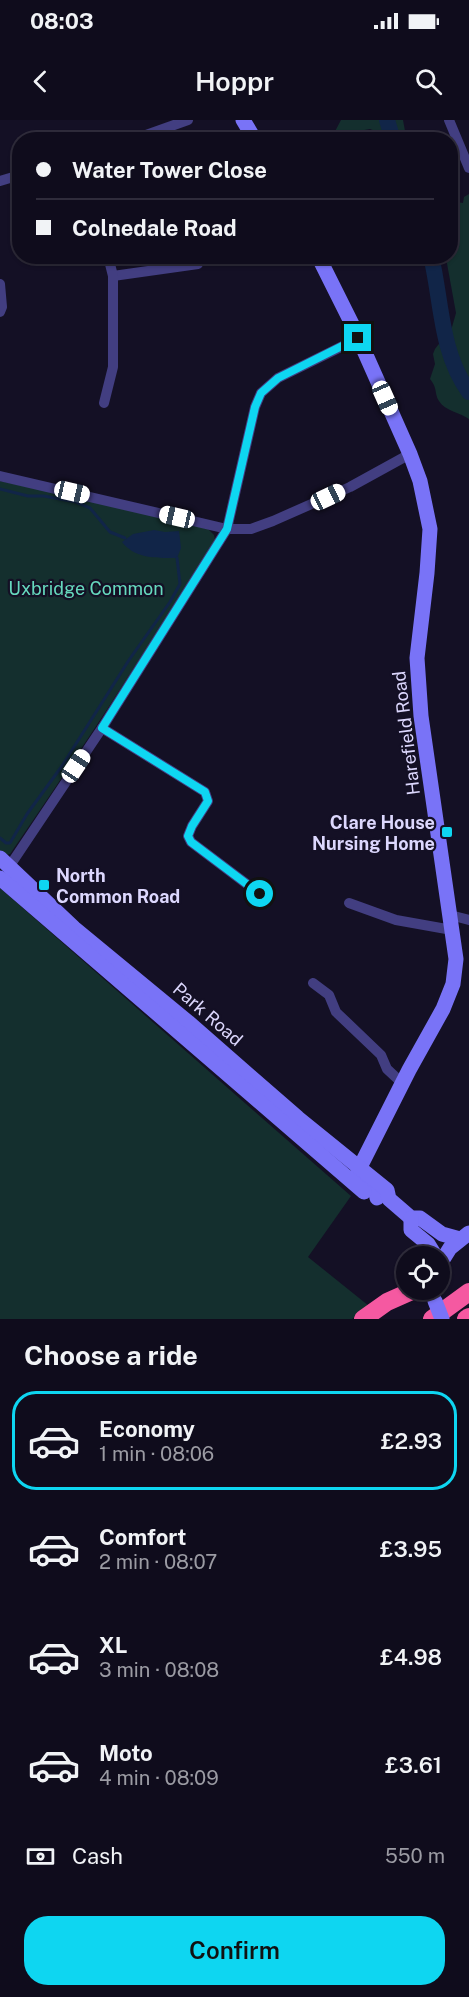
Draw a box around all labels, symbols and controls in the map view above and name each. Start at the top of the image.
text: 08:03 [30,8,94,34]
icon: back [24,65,57,98]
text: Hoppr [195,65,274,97]
icon: search [412,65,445,98]
text: Water Tower Close [72,157,267,183]
text: Colnedale Road [72,215,237,241]
route end [344,324,371,351]
car [369,378,401,418]
car [52,479,92,505]
car [308,481,348,513]
car [157,504,197,530]
park label: Uxbridge Common [8,578,164,599]
street label: Harefield Road [388,670,424,796]
car [58,746,94,786]
place label: Clare House Nursing Home [312,812,435,854]
marker: Clare House Nursing Home [440,825,454,839]
place label: North Common Road [56,865,180,907]
marker: North Common Road [37,878,51,892]
route start [246,880,273,907]
street label: Park Road [169,978,247,1050]
map controls [396,1246,450,1300]
button: locate [396,1246,450,1300]
text: Choose a ride [24,1339,198,1371]
icon: car [27,1414,81,1468]
text: Economy [99,1416,195,1442]
text: £2.93 [381,1428,442,1454]
text: 1 min · 08:06 [99,1442,214,1466]
icon: car [27,1522,81,1576]
text: Comfort [99,1524,186,1550]
text: £3.95 [380,1536,442,1562]
text: 2 min · 08:07 [99,1550,217,1574]
icon: car [27,1630,81,1684]
text: XL [99,1632,127,1658]
text: £4.98 [380,1644,442,1670]
text: 3 min · 08:08 [99,1658,219,1682]
icon: car [27,1738,81,1792]
text: Moto [99,1740,153,1766]
text: £3.61 [385,1752,442,1778]
text: 4 min · 08:09 [99,1766,219,1790]
icon: cash [24,1840,57,1873]
text: Cash [72,1843,123,1869]
text: 550 m [385,1844,445,1868]
button: Confirm [24,1916,445,1985]

